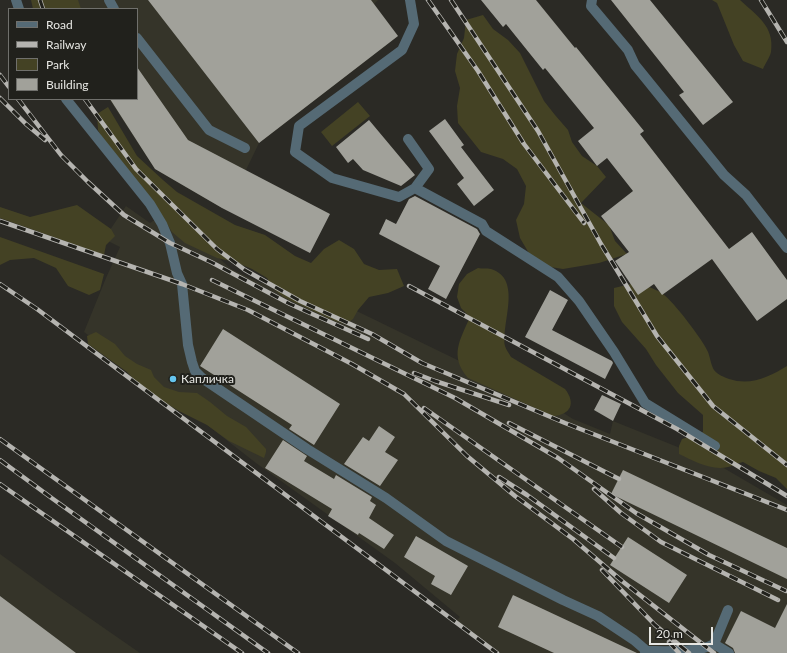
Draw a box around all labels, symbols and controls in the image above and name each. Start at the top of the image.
legend [8,8,138,100]
text: Road [46,17,73,32]
text: Railway [46,37,86,52]
text: Park [46,57,69,72]
text: Building [46,77,89,92]
place label: Капличка [181,372,234,386]
marker: Капличка [168,374,178,384]
scale bar [651,619,715,645]
text: 20 m [656,626,683,641]

